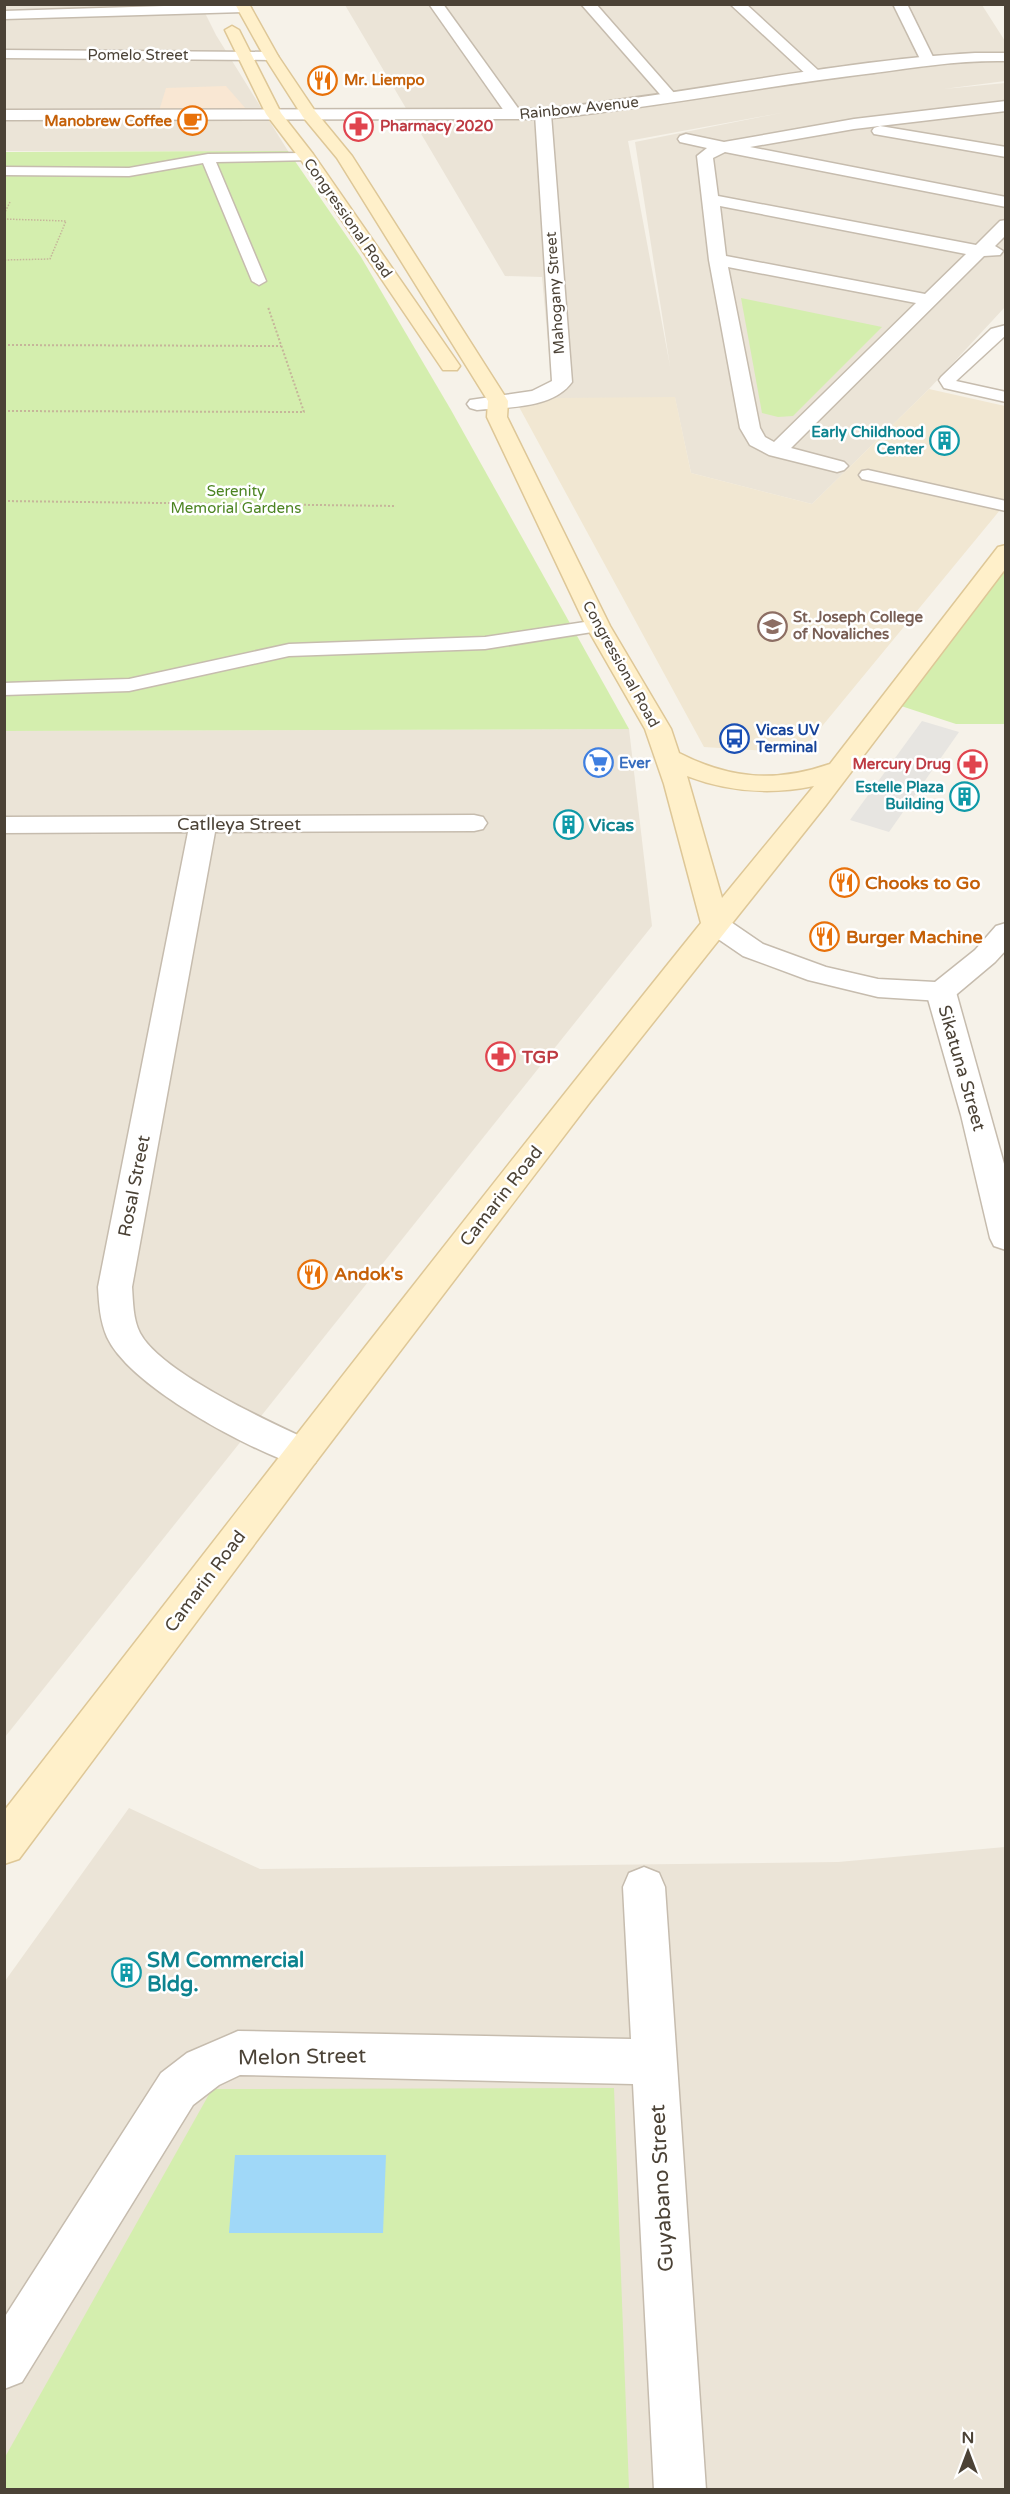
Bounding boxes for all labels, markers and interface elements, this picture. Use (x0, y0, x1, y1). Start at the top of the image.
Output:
street label: Pomelo Street (88, 46, 189, 64)
restaurant icon: Mr. Liempo (307, 64, 339, 96)
place label: Mr. Liempo (344, 71, 425, 90)
street label: Rainbow Avenue (518, 93, 640, 123)
cafe icon: Manobrew Coffee (177, 105, 209, 137)
pharmacy icon: Pharmacy 2020 (343, 110, 375, 142)
place label: Manobrew Coffee (44, 112, 173, 130)
place label: Pharmacy 2020 (380, 117, 494, 136)
street label: Congressional Road (300, 155, 396, 281)
street label: Mahogany Street (542, 231, 568, 355)
place label: Early Childhood Center (811, 423, 924, 458)
building icon: Early Childhood Center (929, 425, 961, 457)
park label: Serenity Memorial Gardens (171, 482, 301, 517)
street label: Congressional Road (579, 598, 663, 730)
place label: St. Joseph College of Novaliches (793, 608, 923, 643)
school or university icon: St. Joseph College of Novaliches (756, 610, 788, 642)
place label: Vicas UV Terminal (755, 721, 820, 756)
bus stop icon: Vicas UV Terminal (719, 723, 751, 755)
supermarket icon: Ever (582, 747, 614, 779)
pharmacy icon: Mercury Drug (956, 748, 988, 780)
place label: Ever (619, 754, 651, 772)
place label: Mercury Drug (852, 755, 951, 774)
place label: Estelle Plaza Building (855, 778, 944, 814)
building icon: Estelle Plaza Building (949, 780, 981, 812)
building icon: Vicas (552, 809, 584, 841)
street label: Catlleya Street (177, 813, 301, 835)
place label: Vicas (589, 814, 635, 836)
restaurant icon: Chooks to Go (828, 867, 860, 899)
place label: Chooks to Go (865, 872, 980, 894)
restaurant icon: Burger Machine (809, 921, 841, 953)
place label: Burger Machine (846, 926, 983, 948)
street label: Sikatuna Street (934, 1002, 991, 1134)
pharmacy icon: TGP (485, 1041, 517, 1073)
place label: TGP (521, 1046, 558, 1068)
street label: Rosal Street (113, 1133, 155, 1239)
street label: Camarin Road (455, 1141, 547, 1251)
restaurant icon: Andok's (297, 1258, 329, 1290)
place label: Andok's (334, 1263, 403, 1285)
street label: Camarin Road (160, 1526, 250, 1636)
place label: SM Commercial Bldg. (147, 1948, 304, 1997)
building icon: SM Commercial Bldg. (110, 1956, 142, 1988)
street label: Melon Street (238, 2043, 366, 2071)
street label: Guyabano Street (645, 2104, 679, 2272)
north arrow (938, 2422, 998, 2482)
text: N (962, 2428, 974, 2448)

